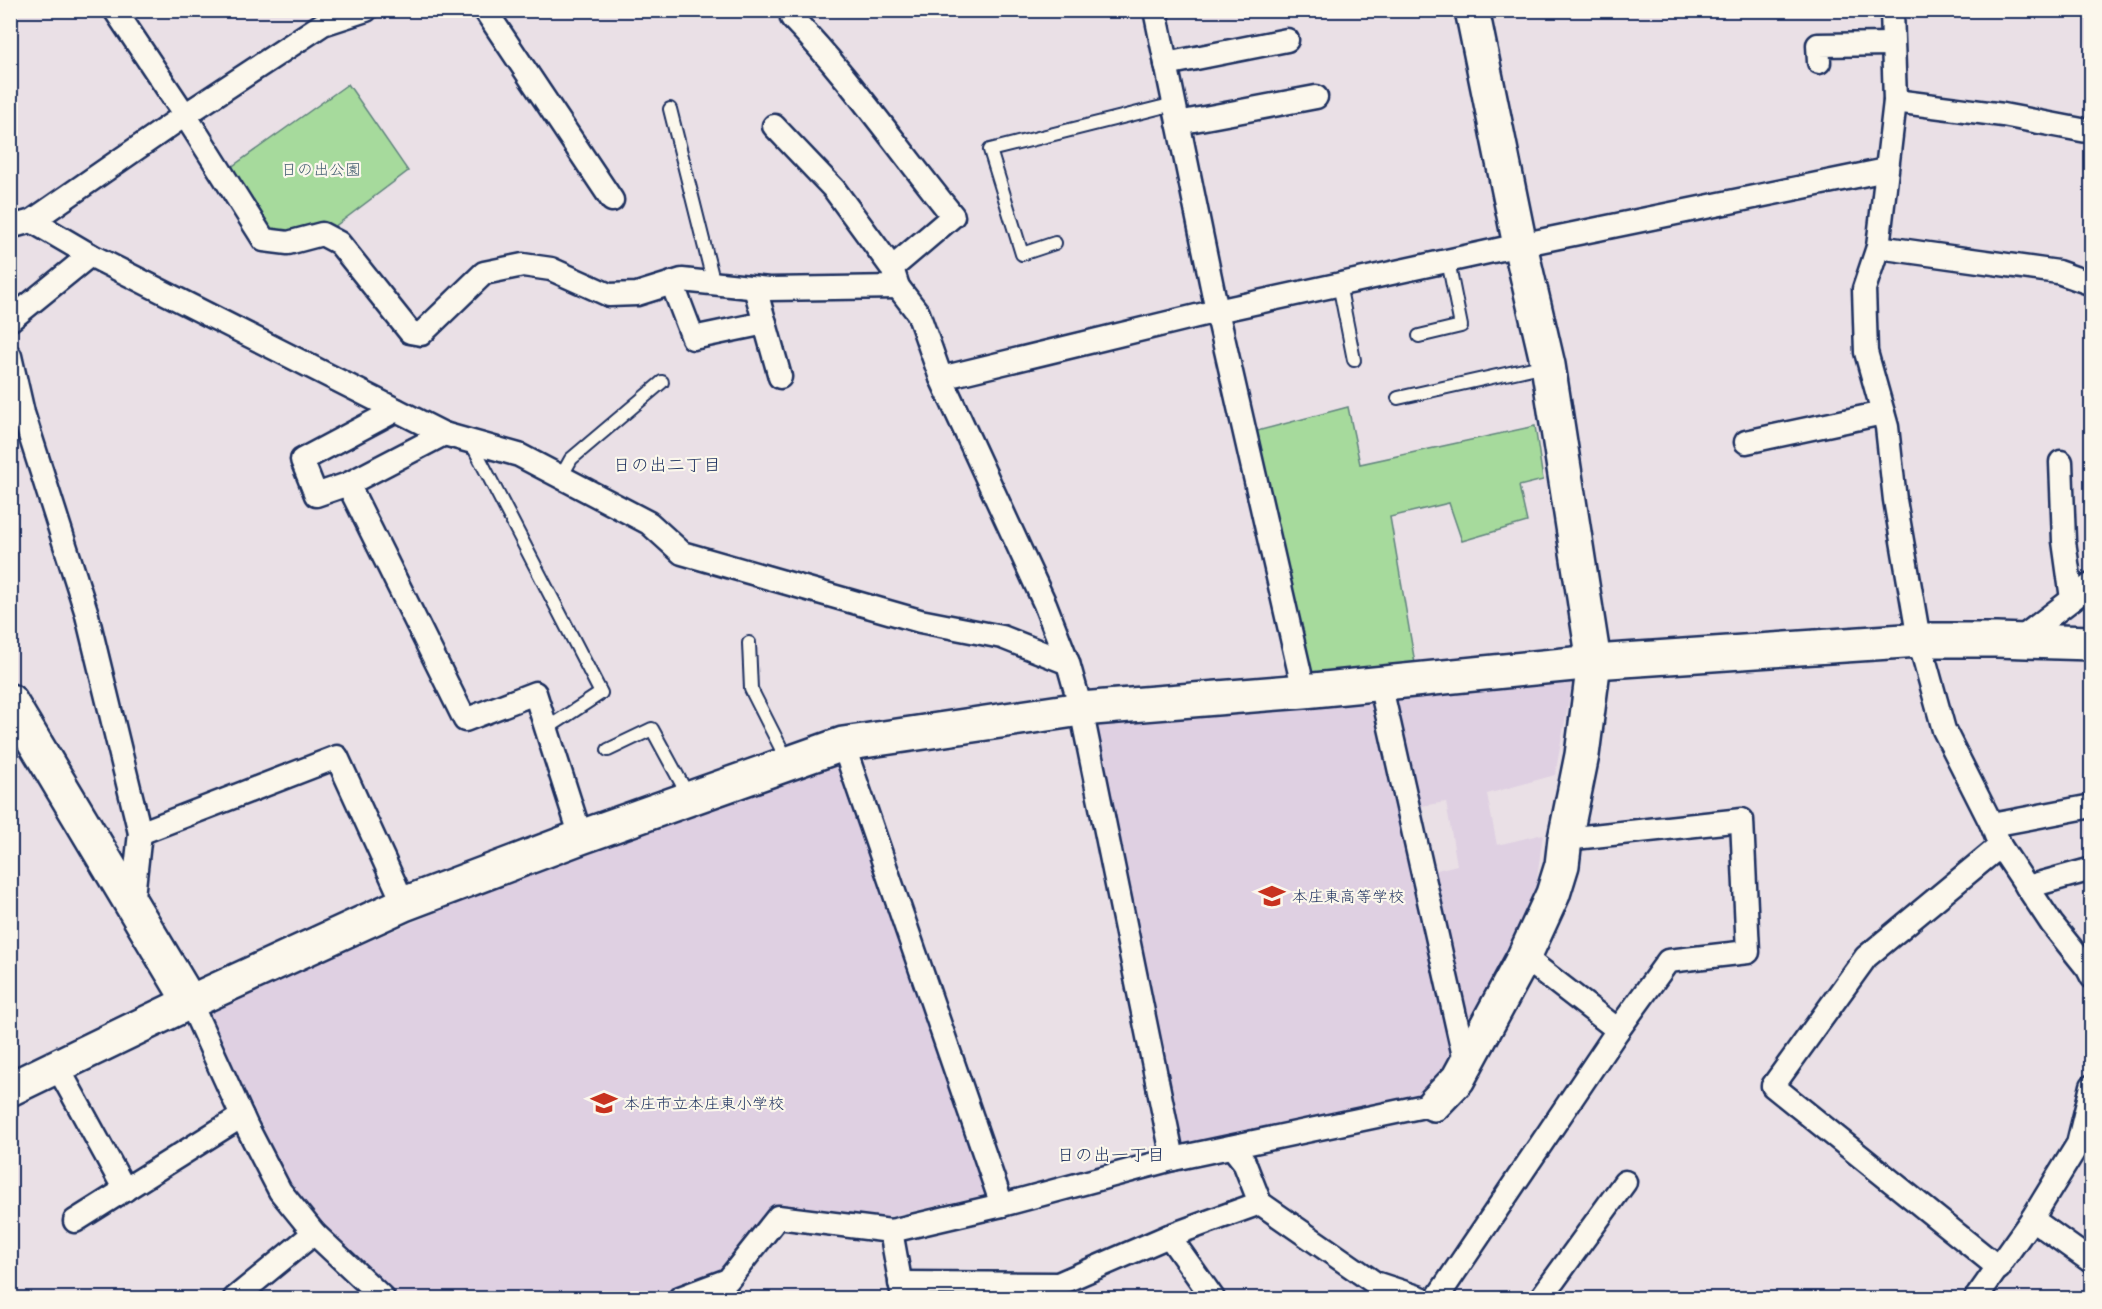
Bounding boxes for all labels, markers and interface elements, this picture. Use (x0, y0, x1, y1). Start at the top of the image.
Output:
park label: 日の出公園 (281, 156, 361, 180)
district label: 日の出二丁目 (613, 450, 721, 477)
school or university icon: 本庄東高等学校 (1257, 881, 1287, 911)
place label: 本庄東高等学校 (1292, 883, 1404, 907)
school or university icon: 本庄市立本庄東小学校 (589, 1088, 619, 1118)
place label: 本庄市立本庄東小学校 (624, 1090, 784, 1114)
district label: 日の出一丁目 (1057, 1140, 1165, 1167)

